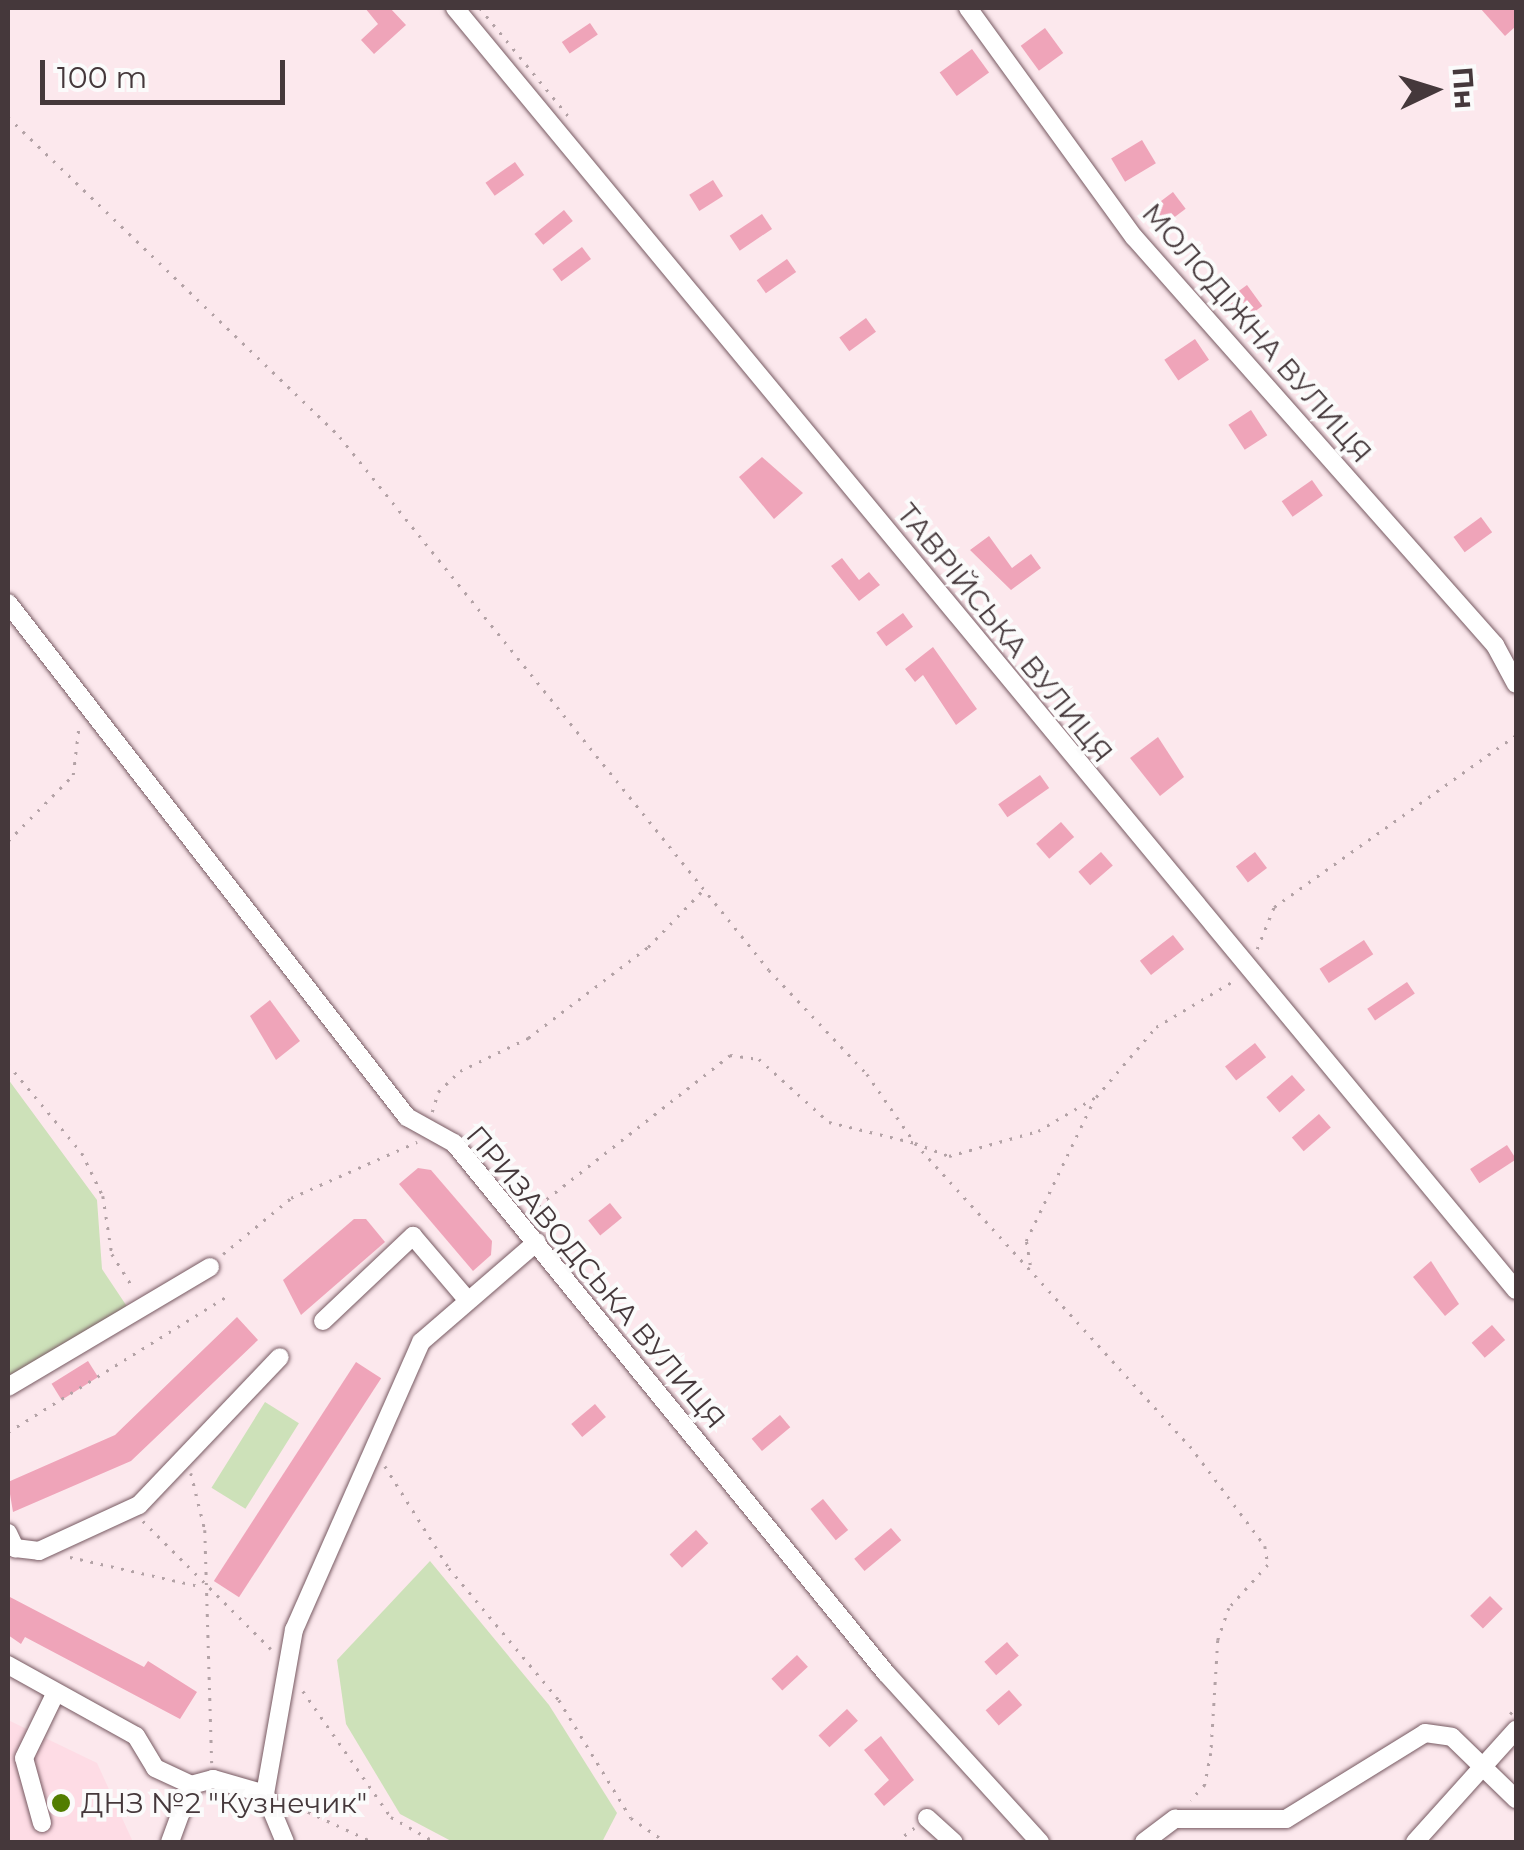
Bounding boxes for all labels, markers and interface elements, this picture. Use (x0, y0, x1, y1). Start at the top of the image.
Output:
scale bar (45, 40, 290, 102)
north arrow (1384, 40, 1484, 140)
text: 100 m (57, 59, 147, 96)
text: Пн (1445, 66, 1482, 110)
street label: МОЛОДІЖНА ВУЛИЦЯ (1135, 197, 1379, 469)
street label: ТАВРІЙСЬКА ВУЛИЦЯ (890, 497, 1120, 769)
street label: ПРИЗАВОДСЬКА ВУЛИЦЯ (459, 1119, 733, 1435)
place label: ДНЗ №2 "Кузнечик" (81, 1786, 367, 1820)
marker: ДНЗ №2 "Кузнечик" (50, 1792, 72, 1814)

